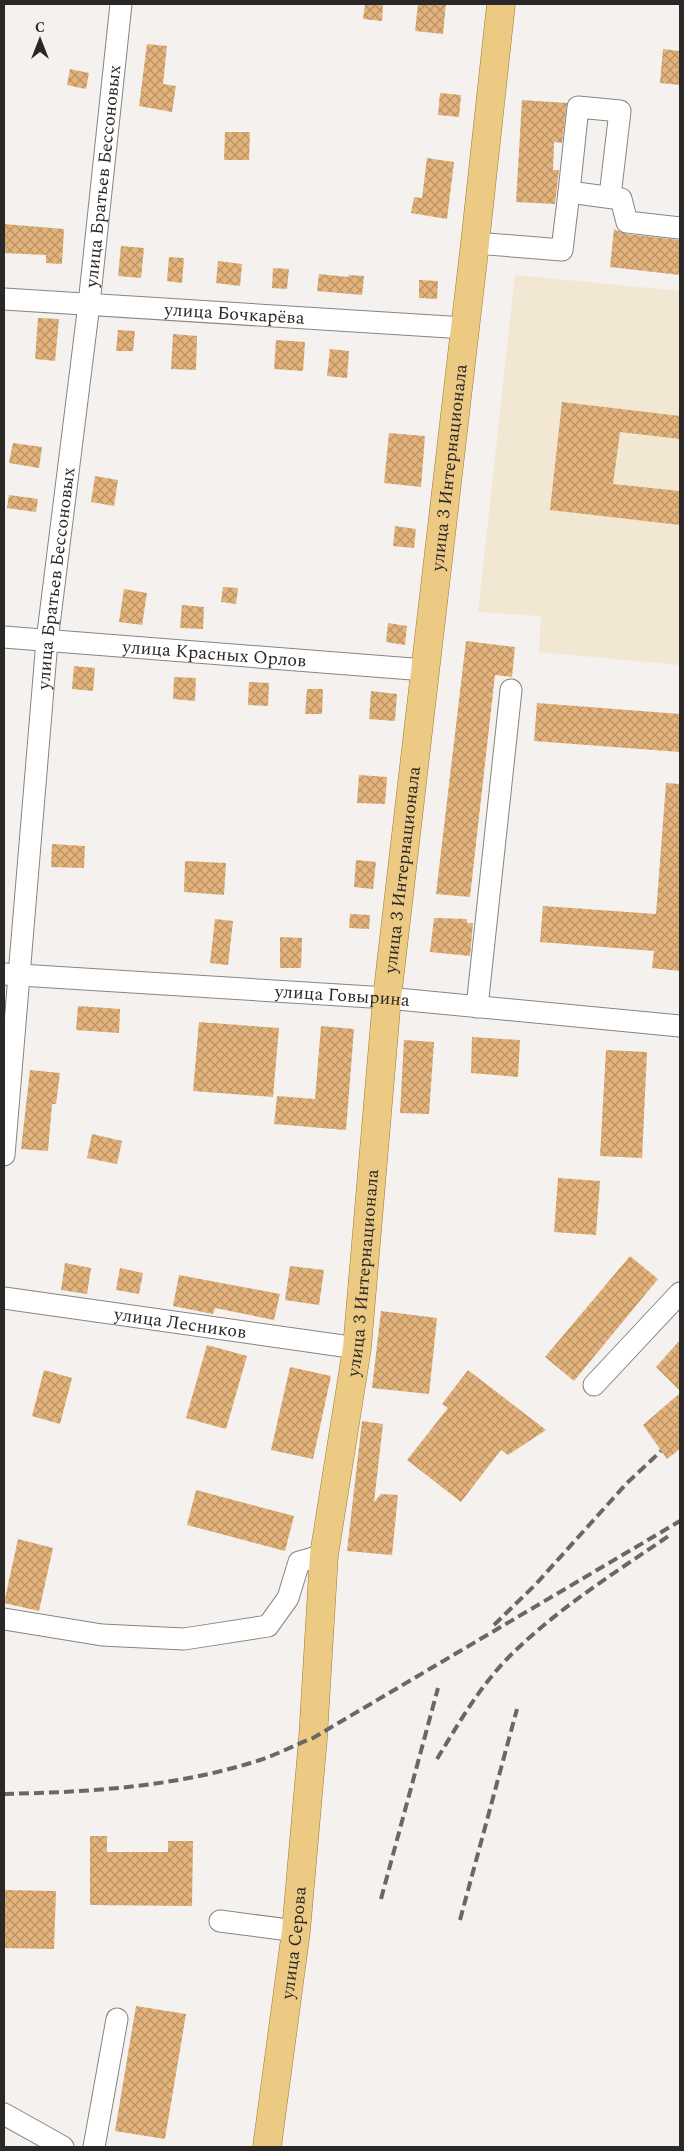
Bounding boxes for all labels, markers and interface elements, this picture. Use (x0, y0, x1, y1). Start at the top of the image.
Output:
north arrow (15, 15, 65, 65)
text: С (35, 17, 45, 38)
street label: улица Братьев Бессоновых (77, 63, 128, 290)
street label: улица Бочкарёва (163, 296, 306, 331)
street label: улица 3 Интернационала (423, 362, 474, 574)
street label: улица Братьев Бессоновых (29, 466, 82, 692)
street label: улица Красных Орлов (120, 633, 307, 674)
street label: улица 3 Интернационала (376, 765, 427, 976)
street label: улица Говырина (273, 977, 411, 1014)
street label: улица 3 Интернационала (339, 1168, 386, 1380)
street label: улица Лесников (111, 1300, 248, 1346)
street label: улица Серова (273, 1885, 313, 2002)

